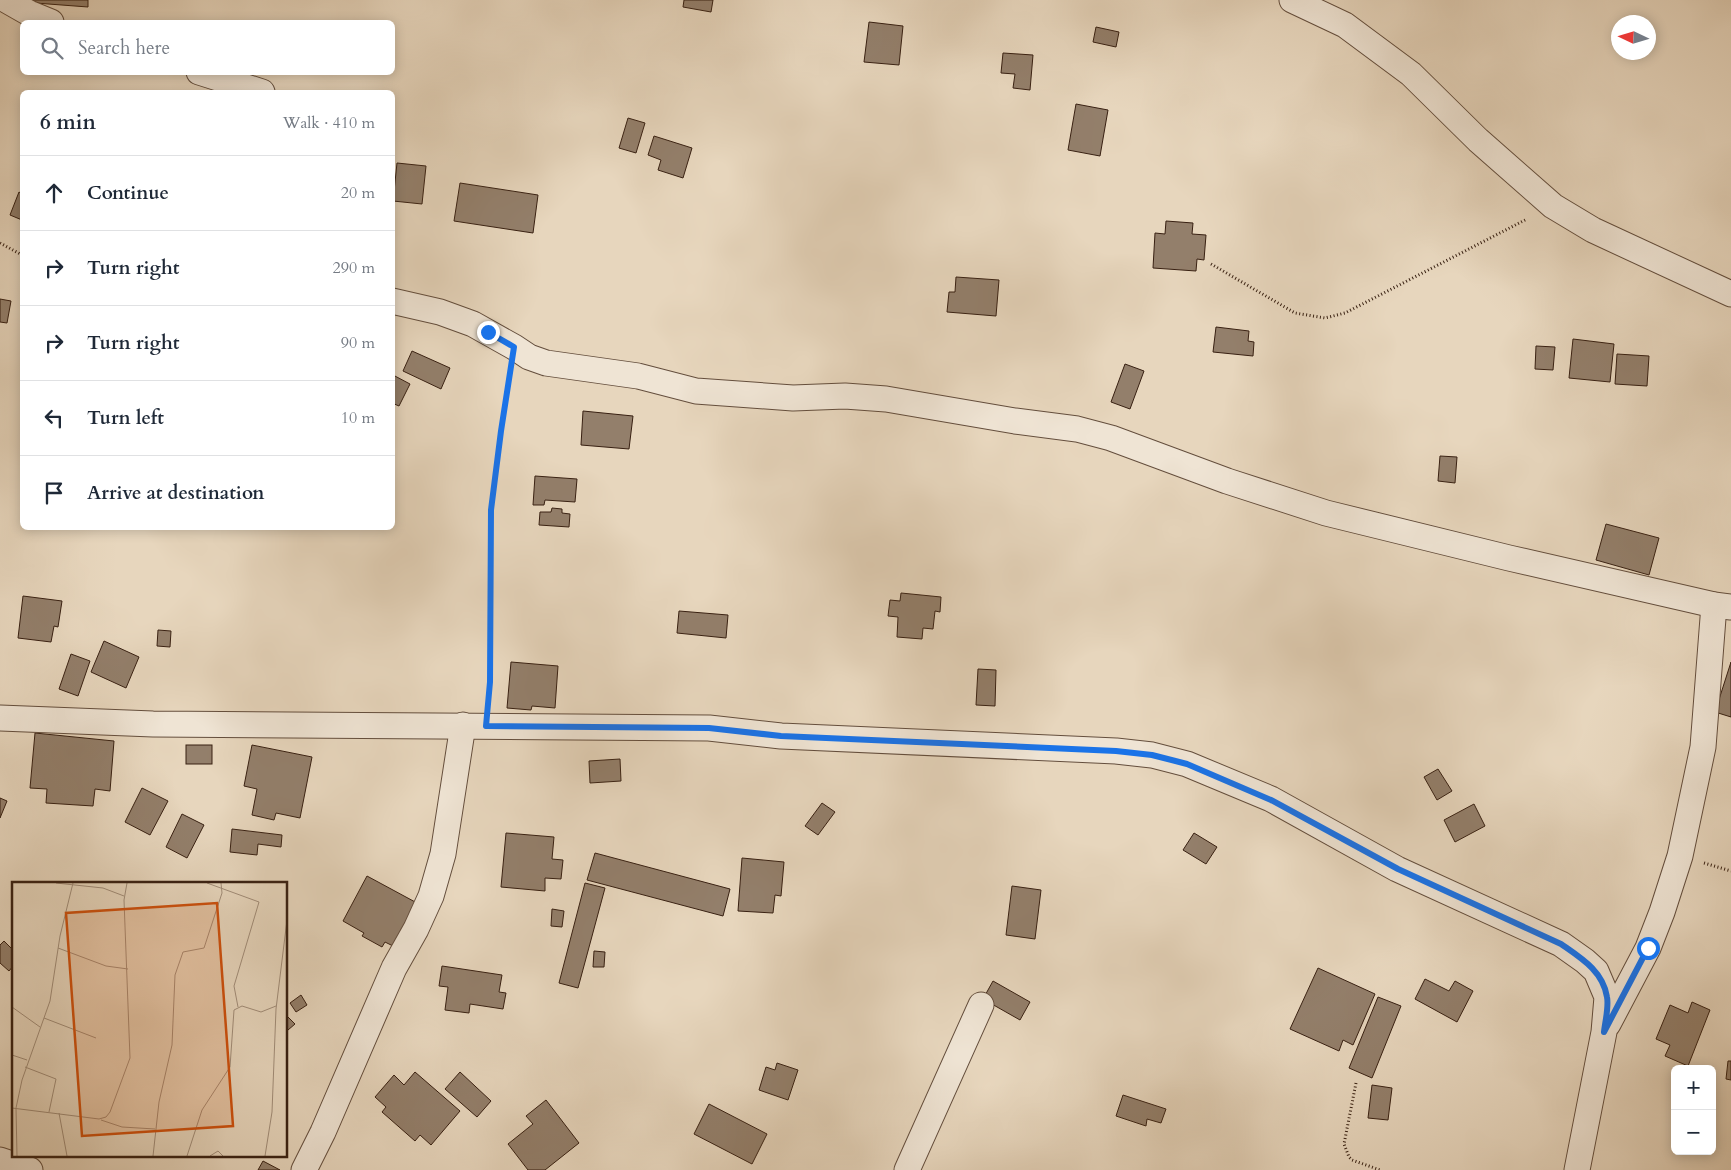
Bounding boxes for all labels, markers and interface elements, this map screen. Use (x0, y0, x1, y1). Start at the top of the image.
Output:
north arrow (1611, 15, 1656, 60)
search box (20, 20, 395, 75)
icon: search (38, 34, 66, 62)
text: Search here (78, 35, 170, 61)
text: 6 min (40, 108, 96, 137)
text: Walk · 410 m (283, 112, 375, 134)
icon: ahead (40, 179, 68, 207)
text: Continue (87, 180, 169, 206)
text: 20 m (341, 182, 375, 204)
icon: right (40, 254, 68, 282)
text: Turn right (87, 255, 179, 281)
text: 290 m (333, 257, 375, 279)
route end (477, 321, 500, 344)
icon: right (40, 329, 68, 357)
text: Turn right (87, 330, 179, 356)
text: 90 m (341, 332, 375, 354)
icon: left (40, 404, 68, 432)
text: Turn left (87, 405, 164, 431)
text: 10 m (341, 407, 375, 429)
icon: arrive (40, 479, 68, 507)
text: Arrive at destination (87, 480, 264, 506)
inset map (12, 882, 288, 1158)
route start (1637, 937, 1660, 960)
map controls (1671, 1065, 1716, 1155)
button: + (1671, 1065, 1716, 1110)
button: − (1671, 1110, 1716, 1155)

